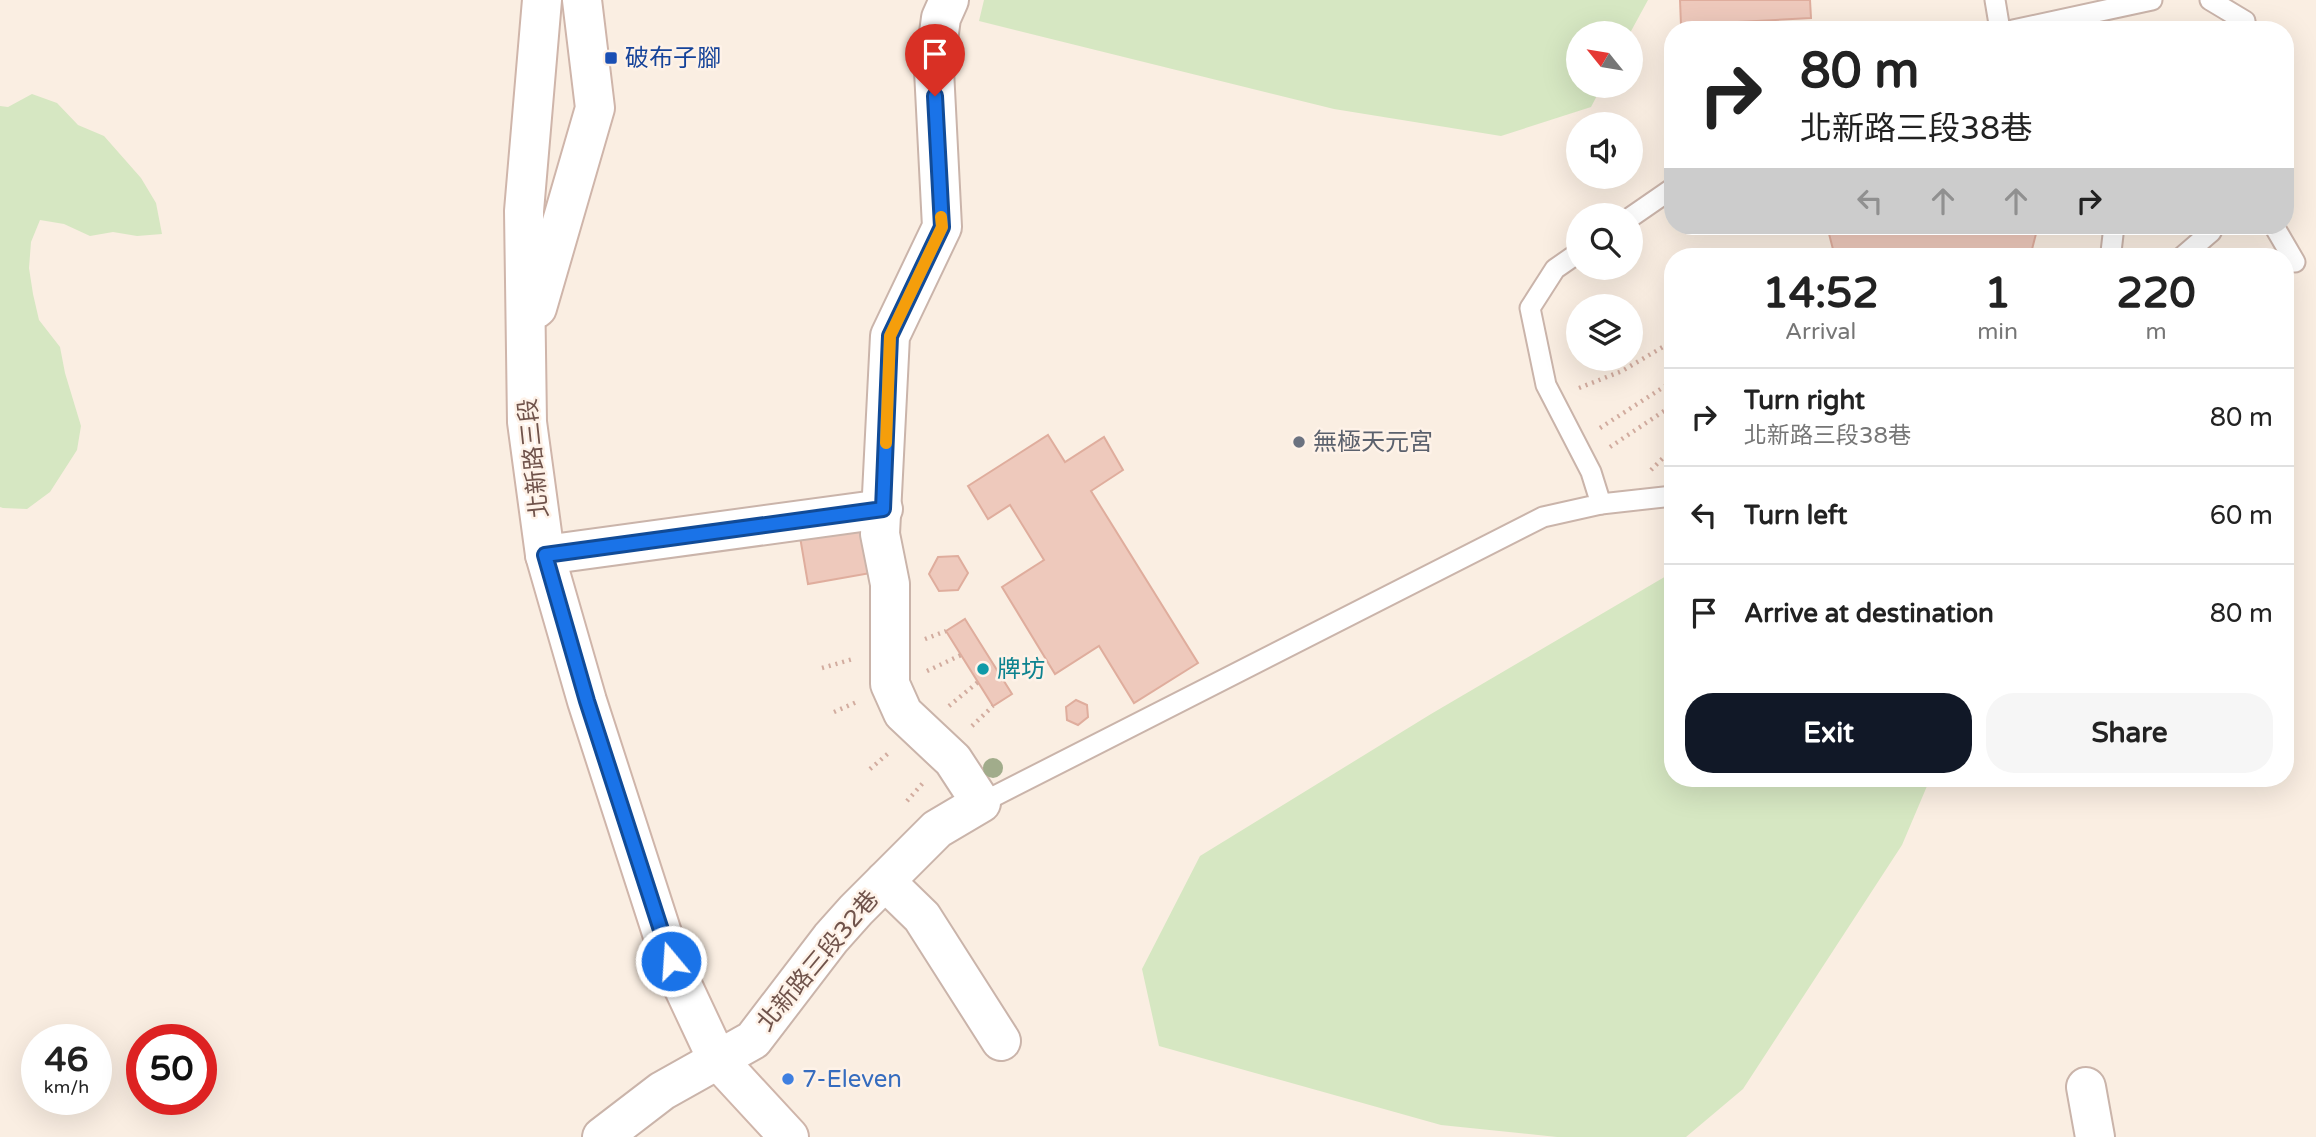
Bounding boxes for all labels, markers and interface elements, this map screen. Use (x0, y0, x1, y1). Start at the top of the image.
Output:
north arrow (1566, 21, 1643, 98)
map controls (1566, 21, 1643, 371)
pin (905, 24, 965, 96)
icon: arrive (916, 35, 954, 73)
text: 80 m (1800, 42, 1919, 101)
place label: 破布子腳 (625, 44, 721, 73)
icon: right (1685, 49, 1776, 140)
marker: 破布子腳 (603, 50, 619, 66)
text: 北新路三段38巷 (1800, 110, 2032, 148)
button: sound (1566, 112, 1643, 189)
icon: left (1851, 182, 1889, 220)
icon: ahead (1924, 182, 1962, 220)
icon: ahead (1997, 182, 2035, 220)
icon: right (2070, 182, 2108, 220)
button: search (1566, 203, 1643, 280)
text: 14:52 (1762, 268, 1879, 319)
text: 1 (1984, 268, 2011, 319)
text: 220 (2116, 268, 2196, 319)
button: layers (1566, 294, 1643, 371)
text: Arrival (1785, 318, 1856, 346)
text: min (1977, 318, 2018, 346)
text: m (2145, 318, 2167, 346)
text: Turn right (1744, 385, 1865, 416)
street label: 北新路三段 (513, 397, 555, 519)
icon: right (1685, 398, 1723, 436)
text: 80 m (2210, 402, 2273, 433)
text: 北新路三段38巷 (1744, 422, 1911, 450)
place label: 無極天元宮 (1313, 428, 1433, 457)
marker: 無極天元宮 (1291, 434, 1307, 450)
icon: left (1685, 496, 1723, 534)
text: Turn left (1744, 500, 1847, 531)
text: 60 m (2210, 500, 2273, 531)
icon: arrive (1685, 594, 1723, 632)
text: Arrive at destination (1744, 598, 1994, 629)
text: 80 m (2210, 598, 2273, 629)
place label: 牌坊 (997, 655, 1045, 684)
marker: 牌坊 (975, 661, 991, 677)
button: Exit (1685, 693, 1972, 773)
button: Share (1986, 693, 2273, 773)
street label: 北新路三段32巷 (751, 885, 885, 1037)
position arrow (634, 924, 708, 998)
speed limit sign: 50 (126, 1024, 217, 1115)
text: 46 (45, 1039, 88, 1081)
place label: 7-Eleven (802, 1065, 902, 1094)
marker: 7-Eleven (780, 1071, 796, 1087)
text: km/h (44, 1076, 89, 1098)

